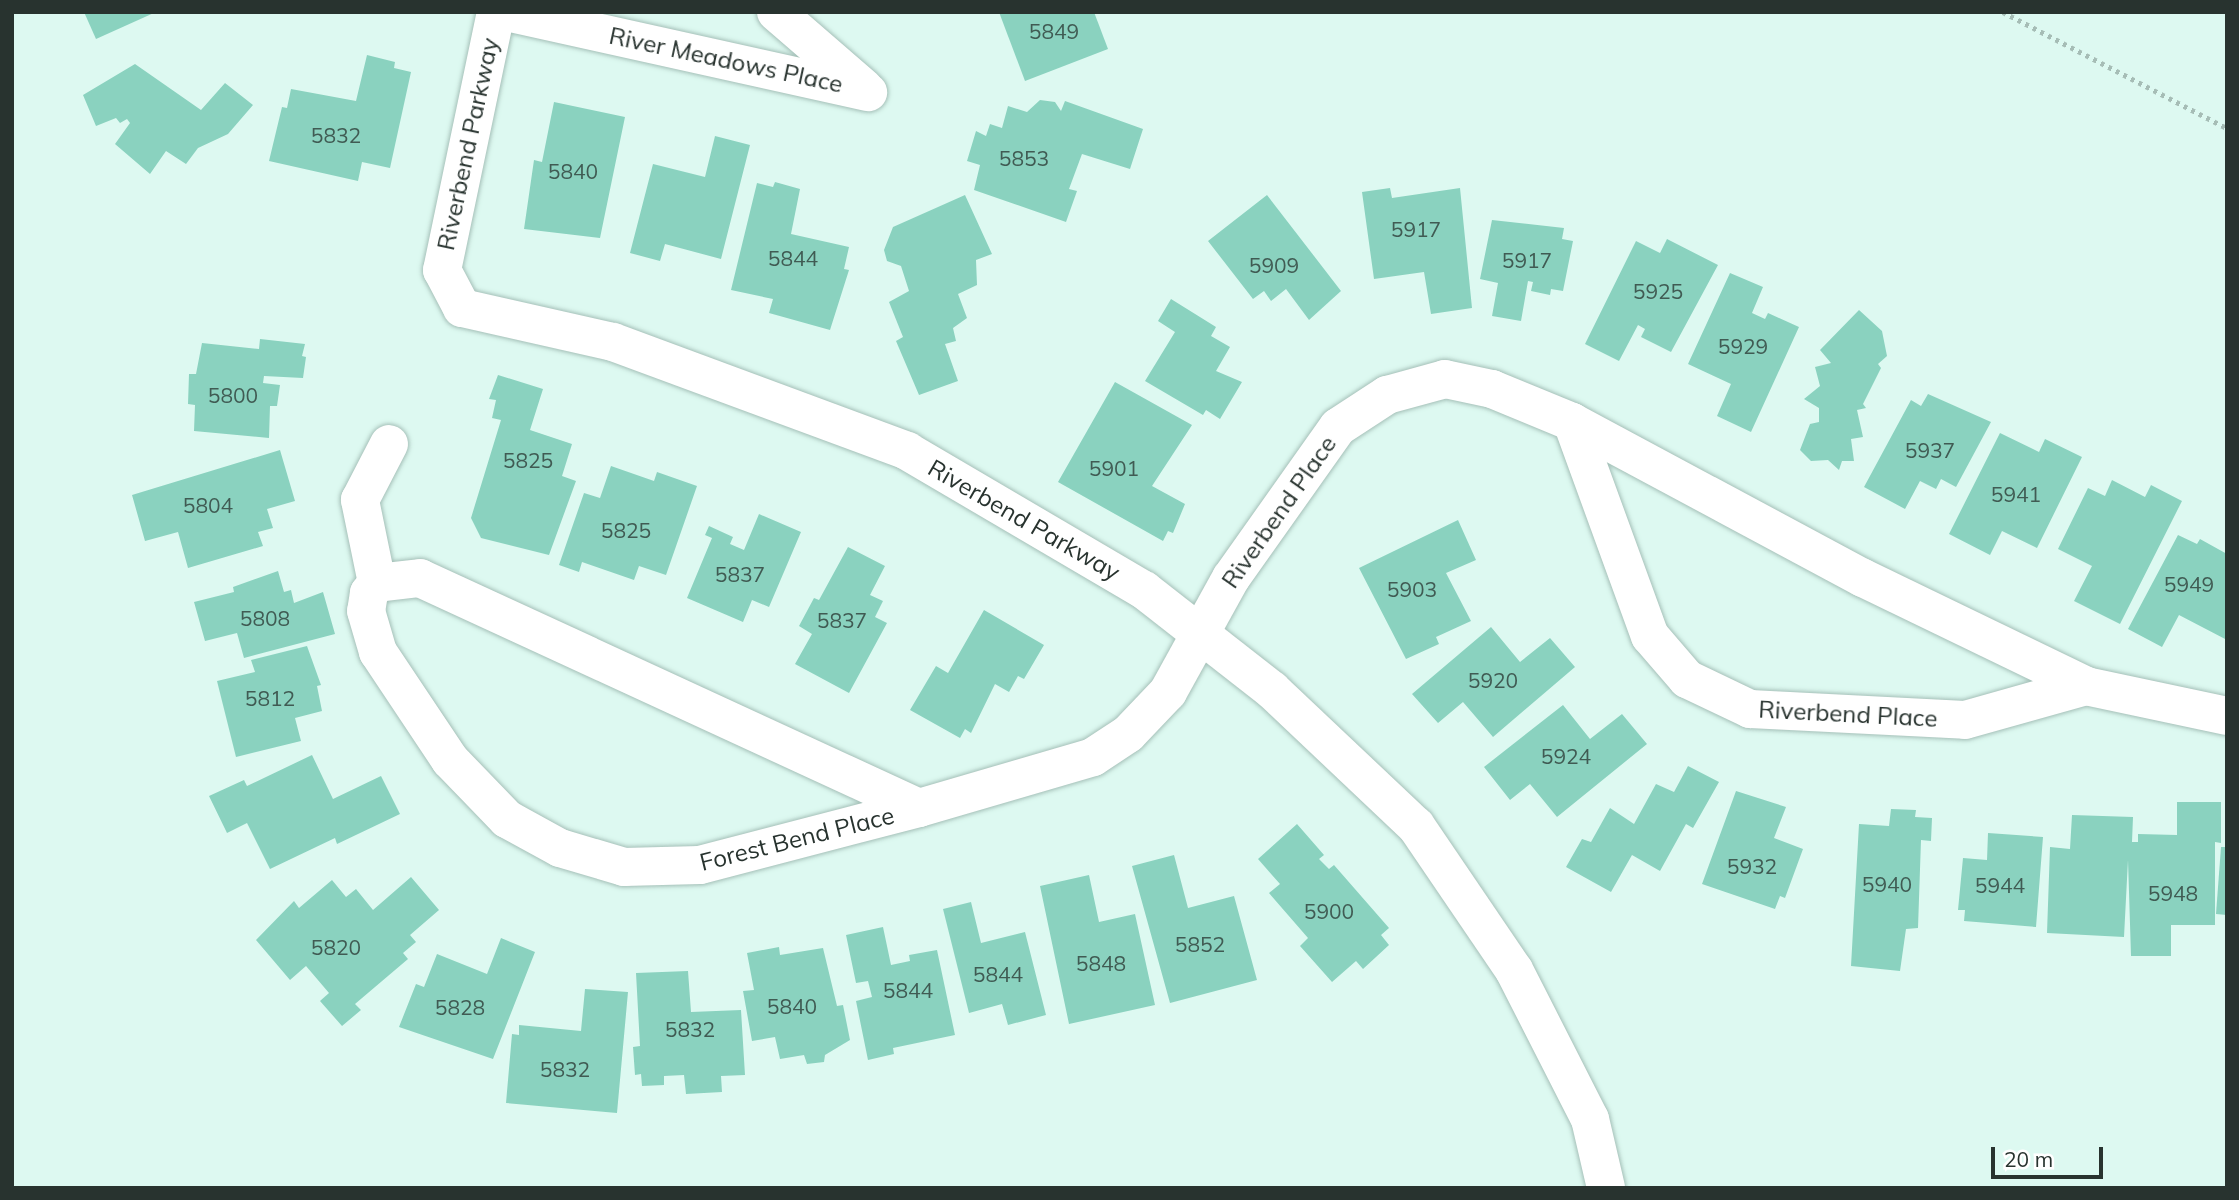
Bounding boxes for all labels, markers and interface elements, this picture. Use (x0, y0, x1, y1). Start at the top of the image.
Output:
house number: 5849 (1029, 18, 1079, 44)
street label: River Meadows Place (607, 21, 845, 99)
street label: Riverbend Parkway (431, 35, 505, 253)
house number: 5832 (311, 122, 361, 148)
house number: 5853 (999, 145, 1049, 171)
house number: 5840 (548, 158, 598, 184)
house number: 5917 (1391, 216, 1441, 242)
house number: 5844 (768, 245, 818, 271)
house number: 5917 (1502, 247, 1552, 273)
house number: 5909 (1249, 252, 1299, 278)
house number: 5925 (1633, 278, 1683, 304)
house number: 5929 (1718, 333, 1768, 359)
house number: 5800 (208, 382, 258, 408)
street label: Riverbend Place (1216, 430, 1342, 594)
house number: 5937 (1905, 437, 1955, 463)
house number: 5825 (503, 447, 553, 473)
street label: Riverbend Parkway (923, 453, 1125, 587)
house number: 5901 (1089, 455, 1139, 481)
house number: 5941 (1991, 481, 2041, 507)
house number: 5804 (183, 492, 233, 518)
house number: 5825 (601, 517, 651, 543)
house number: 5837 (715, 561, 765, 587)
house number: 5949 (2164, 571, 2214, 597)
house number: 5903 (1387, 576, 1437, 602)
house number: 5808 (240, 605, 290, 631)
house number: 5837 (817, 607, 867, 633)
house number: 5920 (1468, 667, 1518, 693)
house number: 5812 (245, 685, 295, 711)
street label: Riverbend Place (1758, 695, 1938, 733)
house number: 5924 (1541, 743, 1591, 769)
street label: Forest Bend Place (697, 801, 897, 877)
house number: 5932 (1727, 853, 1777, 879)
house number: 5940 (1862, 871, 1912, 897)
house number: 5944 (1975, 872, 2025, 898)
house number: 5948 (2148, 880, 2198, 906)
house number: 5900 (1304, 898, 1354, 924)
house number: 5852 (1175, 931, 1225, 957)
house number: 5820 (311, 934, 361, 960)
house number: 5848 (1076, 950, 1126, 976)
house number: 5844 (973, 961, 1023, 987)
house number: 5844 (883, 977, 933, 1003)
house number: 5840 (767, 993, 817, 1019)
house number: 5828 (435, 994, 485, 1020)
house number: 5832 (665, 1016, 715, 1042)
house number: 5832 (540, 1056, 590, 1082)
scale bar (1994, 1134, 2106, 1178)
text: 20 m (2004, 1146, 2053, 1172)

